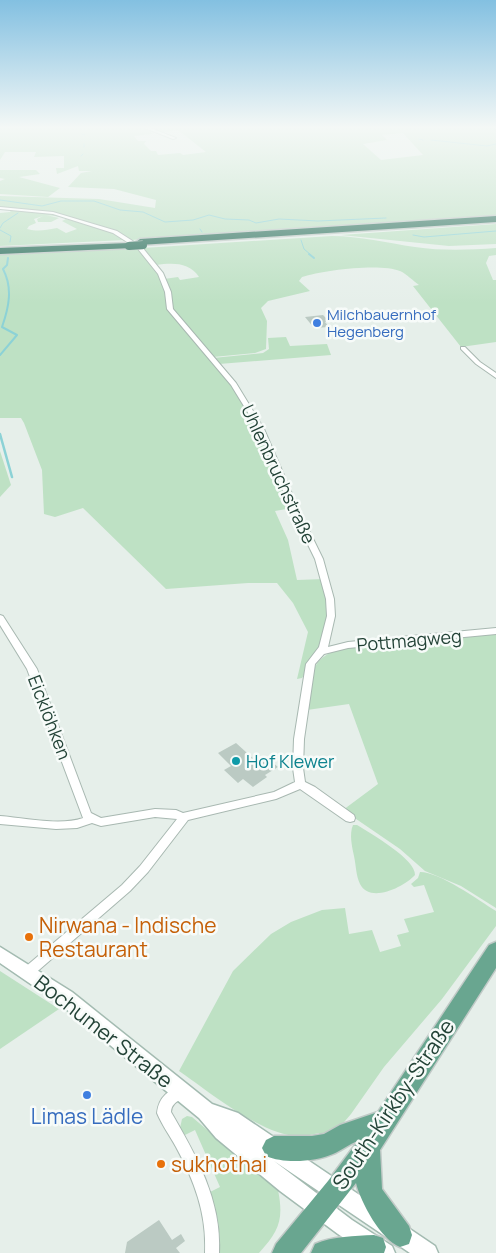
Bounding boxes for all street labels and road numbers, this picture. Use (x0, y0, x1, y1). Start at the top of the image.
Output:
street label: Uhlenbruchstraße (236, 400, 322, 548)
street label: Pottmagweg (355, 623, 463, 657)
street label: Eicklöhken (23, 671, 77, 763)
street label: Bochumer Straße (29, 968, 179, 1094)
street label: South-Kirkby-Straße (326, 1013, 460, 1195)

